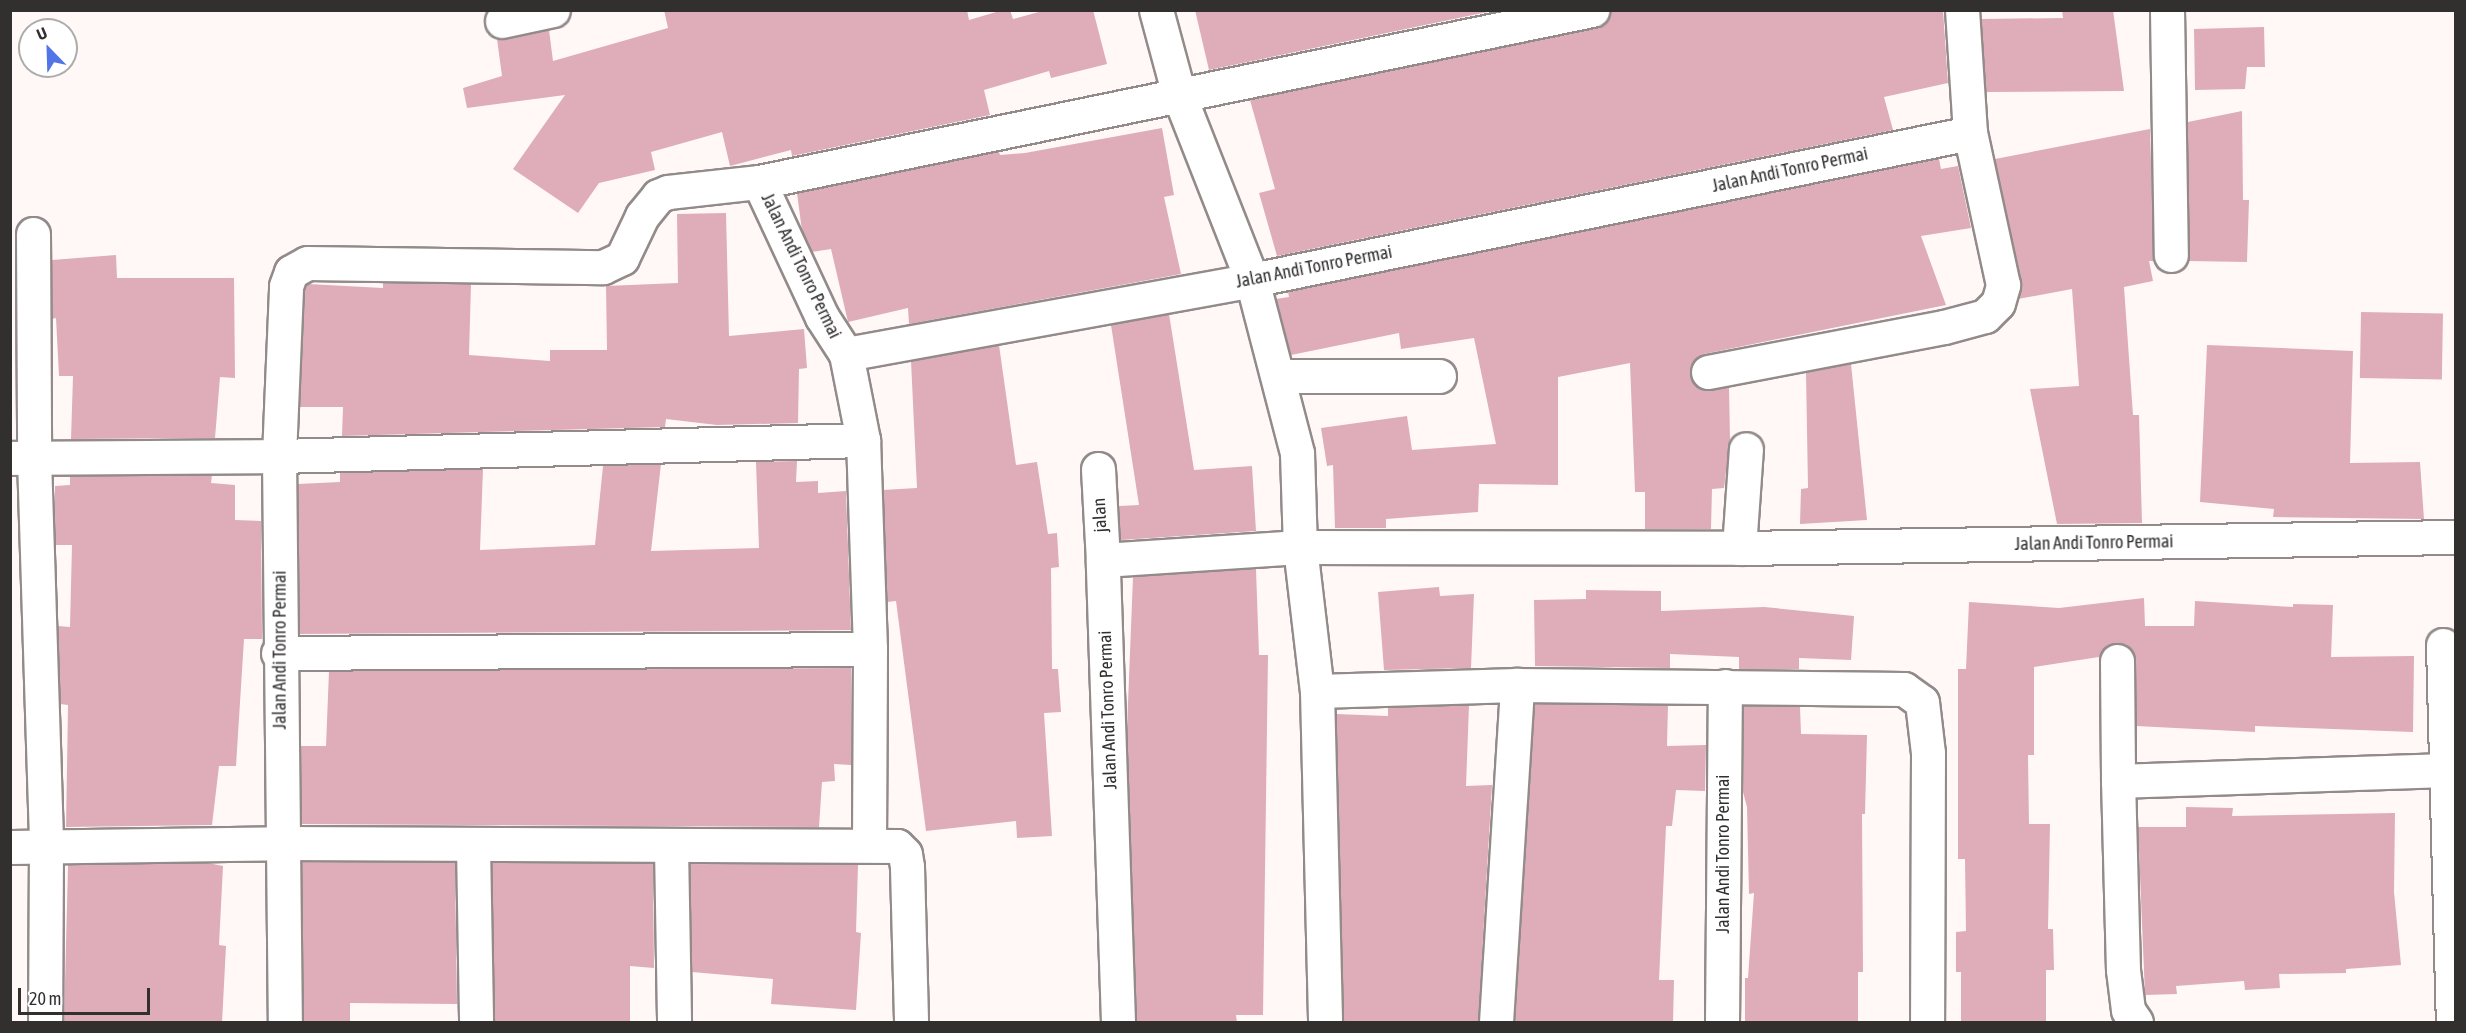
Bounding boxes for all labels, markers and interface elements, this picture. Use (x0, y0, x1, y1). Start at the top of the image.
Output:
north arrow (18, 18, 78, 78)
text: U (34, 23, 50, 43)
street label: Jalan Andi Tonro Permai (1710, 143, 1870, 197)
street label: Jalan Andi Tonro Permai (756, 190, 846, 342)
street label: Jalan Andi Tonro Permai (1234, 241, 1394, 293)
street label: jalan (1088, 497, 1112, 533)
street label: Jalan Andi Tonro Permai (2014, 531, 2174, 555)
street label: Jalan Andi Tonro Permai (269, 571, 291, 729)
street label: Jalan Andi Tonro Permai (1094, 630, 1122, 790)
street label: Jalan Andi Tonro Permai (1712, 775, 1734, 933)
scale bar (21, 976, 153, 1014)
text: 20 m (29, 988, 61, 1009)

